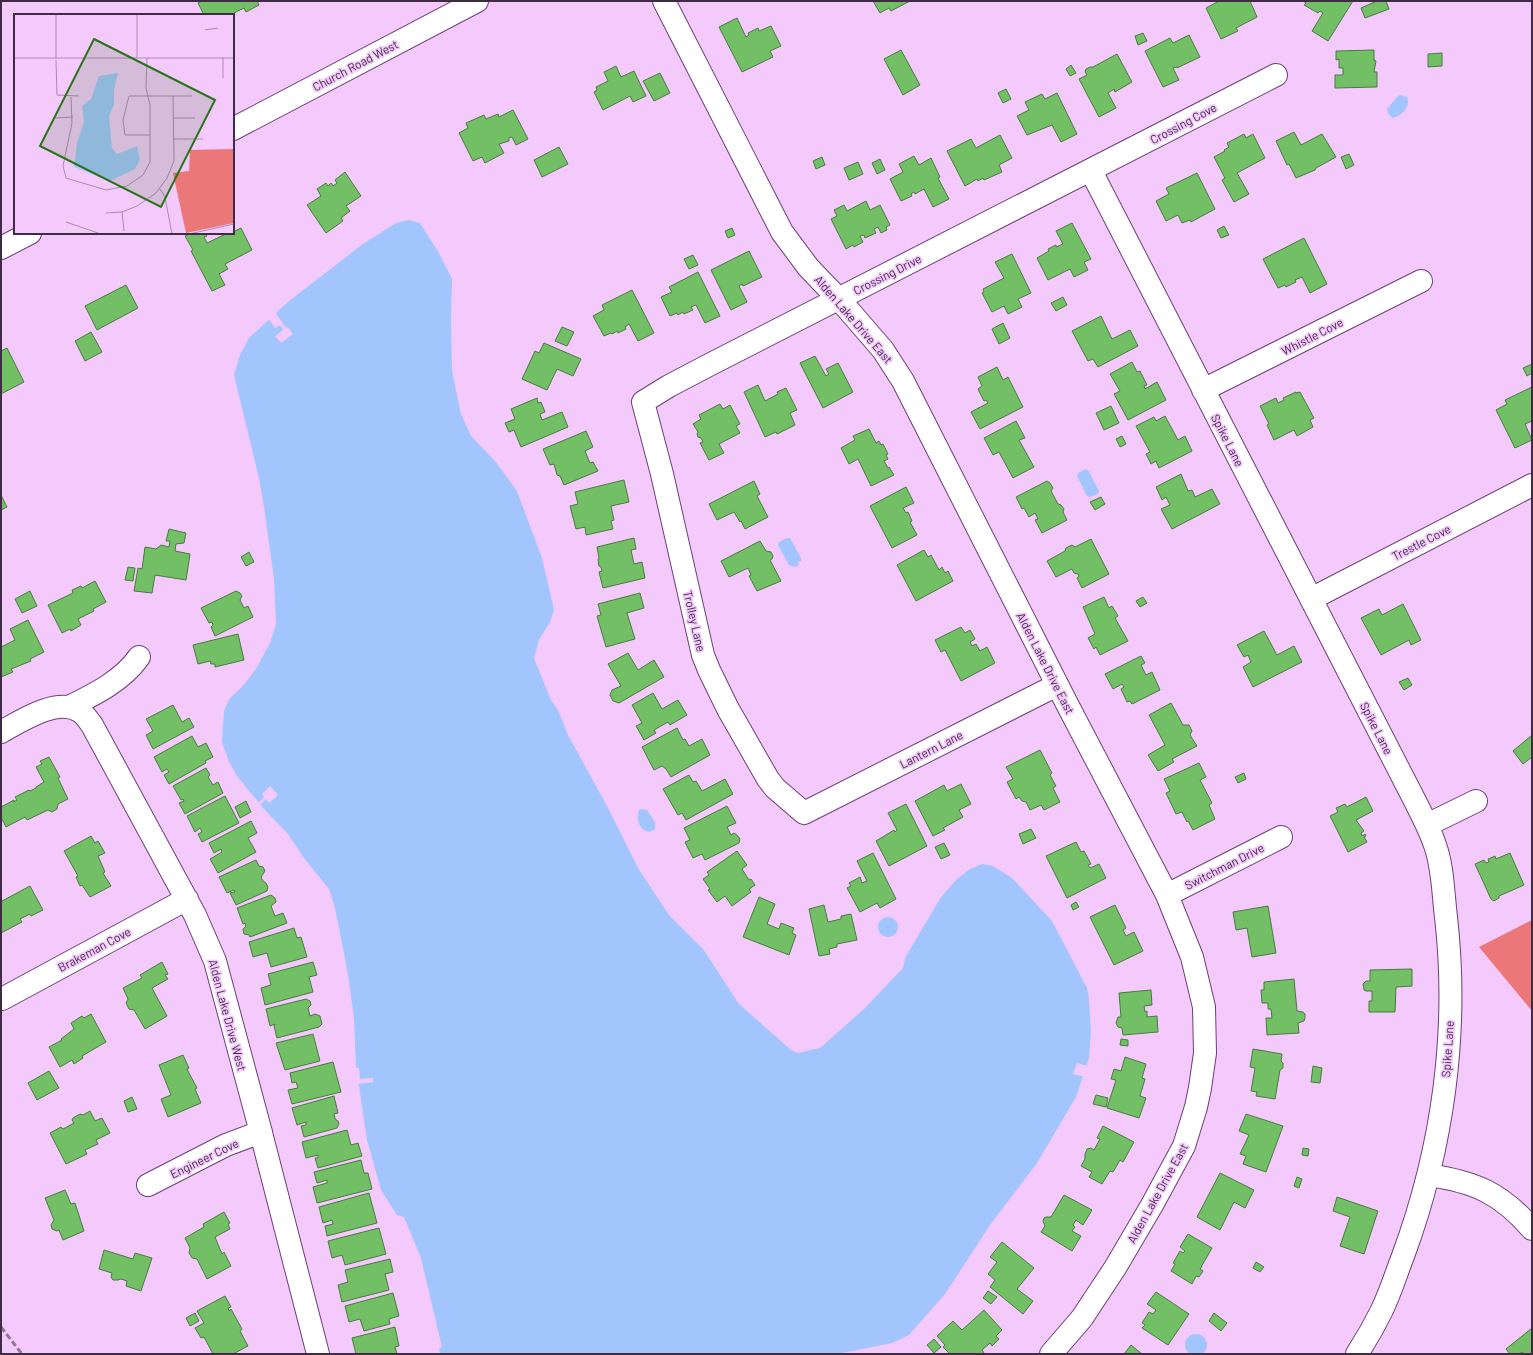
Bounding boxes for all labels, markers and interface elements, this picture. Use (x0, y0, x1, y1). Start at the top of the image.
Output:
inset map (14, 14, 234, 234)
street label: Church Road West (310, 37, 400, 93)
street label: Crossing Cove (1147, 100, 1219, 146)
street label: Crossing Drive (851, 251, 923, 297)
street label: Alden Lake Drive East (812, 272, 896, 366)
street label: Whistle Cove (1279, 315, 1345, 357)
street label: Spike Lane (1209, 411, 1247, 469)
street label: Trestle Cove (1389, 521, 1453, 563)
street label: Trolley Lane (681, 589, 709, 653)
street label: Alden Lake Drive East (1014, 610, 1078, 716)
street label: Spike Lane (1358, 699, 1396, 757)
street label: Lantern Lane (897, 727, 965, 771)
street label: Switchman Drive (1182, 840, 1266, 892)
street label: Brakeman Cove (55, 924, 133, 974)
street label: Alden Lake Drive West (206, 958, 250, 1072)
street label: Spike Lane (1438, 1020, 1456, 1078)
street label: Engineer Cove (167, 1135, 241, 1181)
street label: Alden Lake Drive East (1124, 1141, 1190, 1245)

